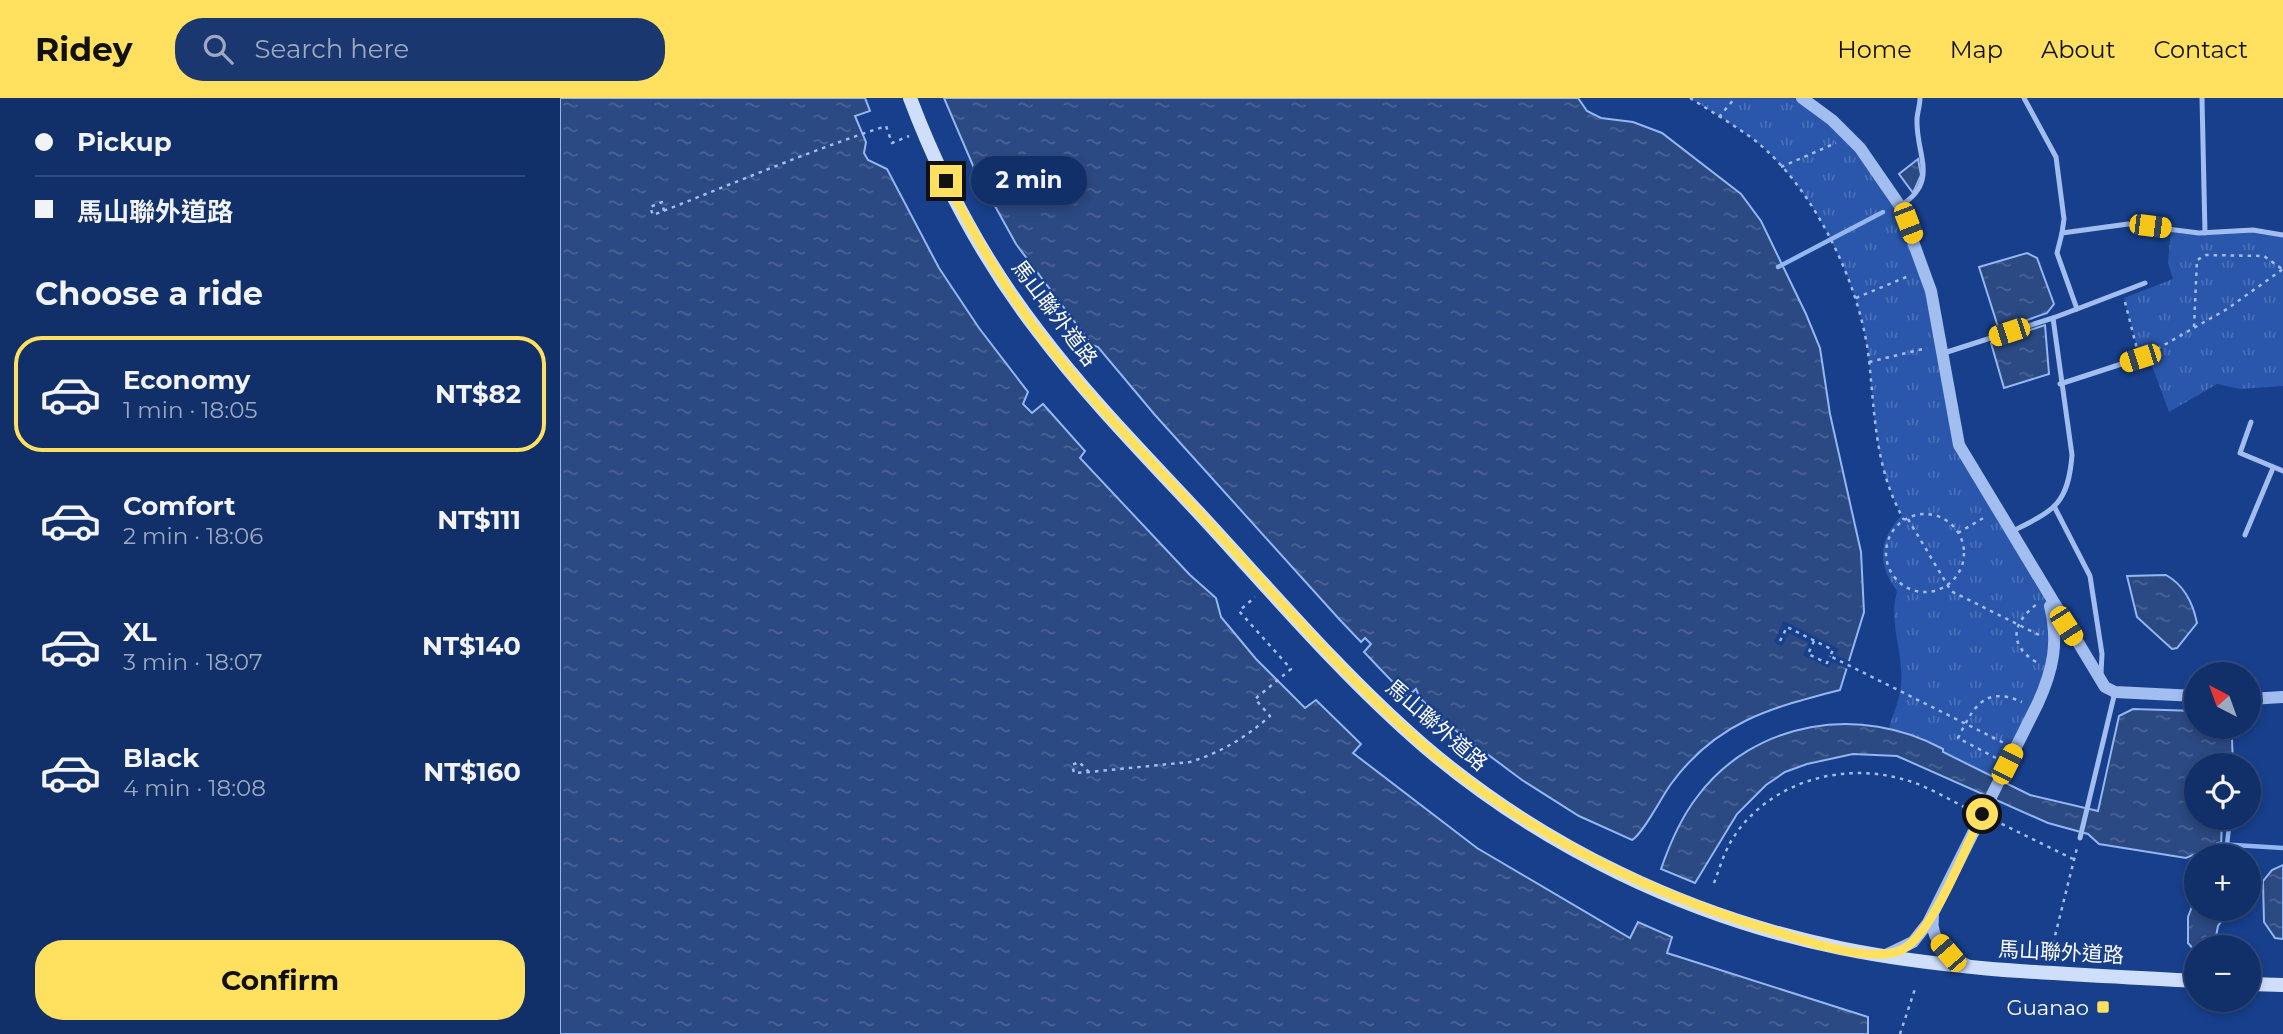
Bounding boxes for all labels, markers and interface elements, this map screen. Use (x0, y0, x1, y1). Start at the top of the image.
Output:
search box (175, 18, 665, 81)
text: Ridey (35, 29, 133, 69)
icon: search (199, 30, 237, 68)
text: Search here (255, 33, 409, 65)
text: Home (1837, 35, 1912, 64)
text: Map (1950, 35, 2003, 64)
text: About (2041, 35, 2115, 64)
text: Contact (2153, 35, 2248, 64)
text: Pickup (77, 126, 172, 158)
callout: 2 min (970, 156, 1086, 206)
route end (930, 165, 962, 197)
text: 2 min (995, 166, 1063, 194)
text: 馬山聯外道路 (77, 196, 233, 228)
car (1891, 200, 1926, 246)
car (2128, 213, 2173, 239)
street label: 馬山聯外道路 (1007, 255, 1103, 371)
text: Choose a ride (35, 274, 263, 313)
car (1986, 316, 2033, 348)
car (2117, 342, 2164, 374)
icon: car (39, 363, 102, 426)
text: Economy (123, 364, 250, 396)
text: NT$82 (435, 378, 521, 410)
text: 1 min · 18:05 (123, 396, 257, 424)
icon: car (39, 489, 102, 552)
text: Comfort (123, 490, 235, 522)
text: NT$111 (437, 504, 521, 536)
text: 2 min · 18:06 (123, 522, 263, 550)
car (2046, 603, 2087, 649)
icon: car (39, 615, 102, 678)
text: XL (123, 616, 157, 648)
text: NT$140 (422, 630, 521, 662)
text: 3 min · 18:07 (123, 648, 262, 676)
north arrow (2184, 662, 2261, 738)
map controls (2184, 662, 2261, 1012)
street label: 馬山聯外道路 (1381, 674, 1493, 776)
icon: car (39, 741, 102, 804)
car (1989, 741, 2026, 787)
text: Black (123, 742, 199, 774)
button: locate (2184, 753, 2261, 830)
text: NT$160 (423, 756, 521, 788)
text: 4 min · 18:08 (123, 774, 266, 802)
route start (1966, 798, 1998, 830)
button: + (2184, 844, 2261, 921)
car (1927, 930, 1970, 976)
button: − (2184, 935, 2261, 1012)
street label: 馬山聯外道路 (1997, 936, 2125, 968)
button: Confirm (35, 940, 525, 1020)
place label: Guanao (2007, 995, 2089, 1020)
marker: Guanao (2095, 999, 2111, 1015)

